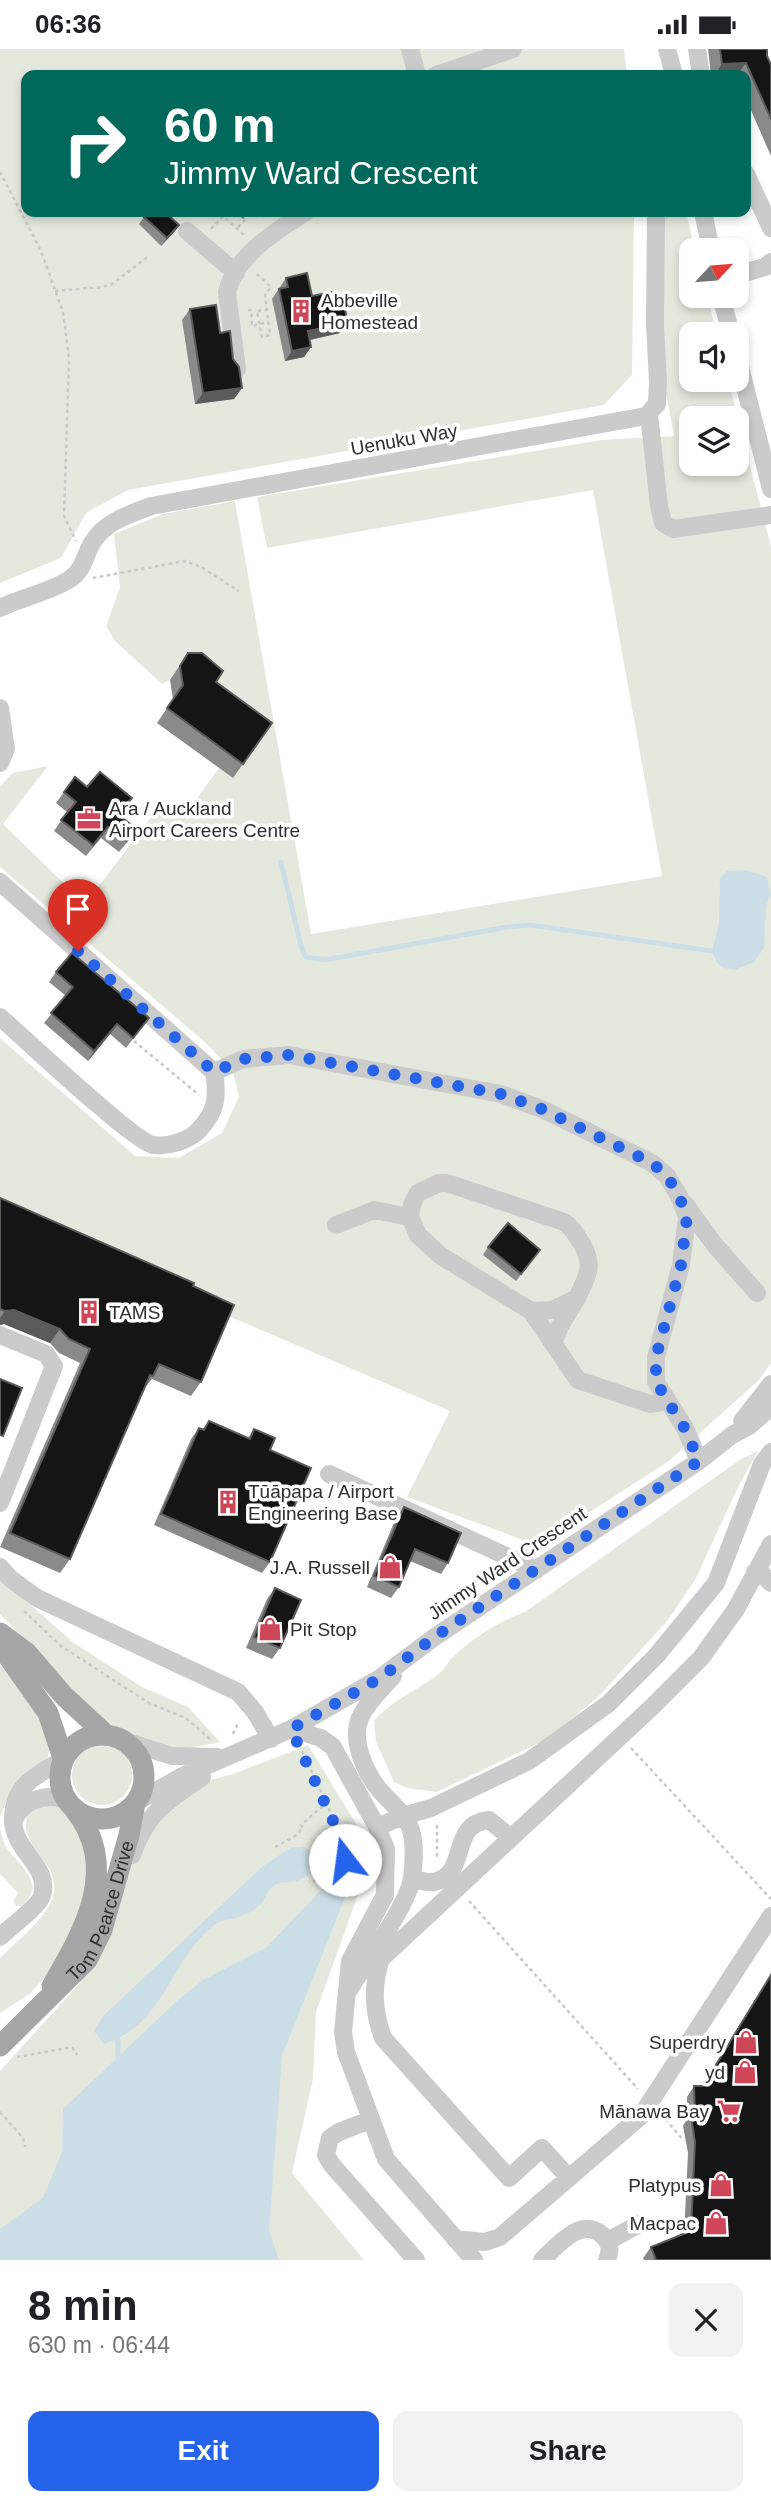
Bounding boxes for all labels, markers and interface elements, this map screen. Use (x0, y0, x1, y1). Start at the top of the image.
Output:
text: 06:36 (35, 9, 102, 39)
icon: right (49, 98, 140, 189)
text: 60 m (164, 98, 276, 152)
text: Jimmy Ward Crescent (164, 155, 478, 191)
north arrow (679, 238, 749, 308)
map controls (679, 238, 749, 476)
place label: Abbeville Homestead (321, 290, 418, 333)
building icon: Abbeville Homestead (287, 297, 315, 325)
button: sound (679, 322, 749, 392)
button: layers (679, 406, 749, 476)
street label: Uenuku Way (349, 420, 460, 459)
place label: Ara / Auckland Airport Careers Centre (109, 798, 300, 841)
office icon: Ara / Auckland Airport Careers Centre (75, 805, 103, 833)
pin (48, 879, 108, 951)
icon: arrive (59, 890, 97, 928)
building icon: TAMS (75, 1298, 103, 1326)
place label: TAMS (109, 1302, 160, 1323)
place label: Tūāpapa / Airport Engineering Base (248, 1481, 398, 1524)
building icon: Tūāpapa / Airport Engineering Base (214, 1488, 242, 1516)
street label: Jimmy Ward Crescent (424, 1502, 591, 1624)
shop icon: J.A. Russell (376, 1553, 404, 1581)
place label: J.A. Russell (270, 1557, 370, 1578)
shop icon: Pit Stop (256, 1615, 284, 1643)
place label: Pit Stop (290, 1619, 357, 1640)
position arrow (308, 1823, 382, 1897)
street label: Tom Pearce Drive (62, 1838, 138, 1985)
shop icon: Superdry (732, 2028, 760, 2056)
place label: Superdry (649, 2032, 726, 2053)
shop icon: yd (731, 2058, 759, 2086)
place label: yd (705, 2062, 725, 2083)
supermarket icon: Mānawa Bay (715, 2097, 743, 2125)
place label: Mānawa Bay (599, 2101, 709, 2122)
shop icon: Platypus (707, 2171, 735, 2199)
place label: Platypus (628, 2175, 701, 2196)
shop icon: Macpac (702, 2209, 730, 2237)
place label: Macpac (629, 2213, 696, 2234)
text: 8 min (28, 2282, 138, 2329)
button: close (669, 2283, 743, 2357)
text: 630 m · 06:44 (28, 2332, 170, 2358)
button: Exit (28, 2411, 379, 2491)
button: Share (393, 2411, 743, 2491)

